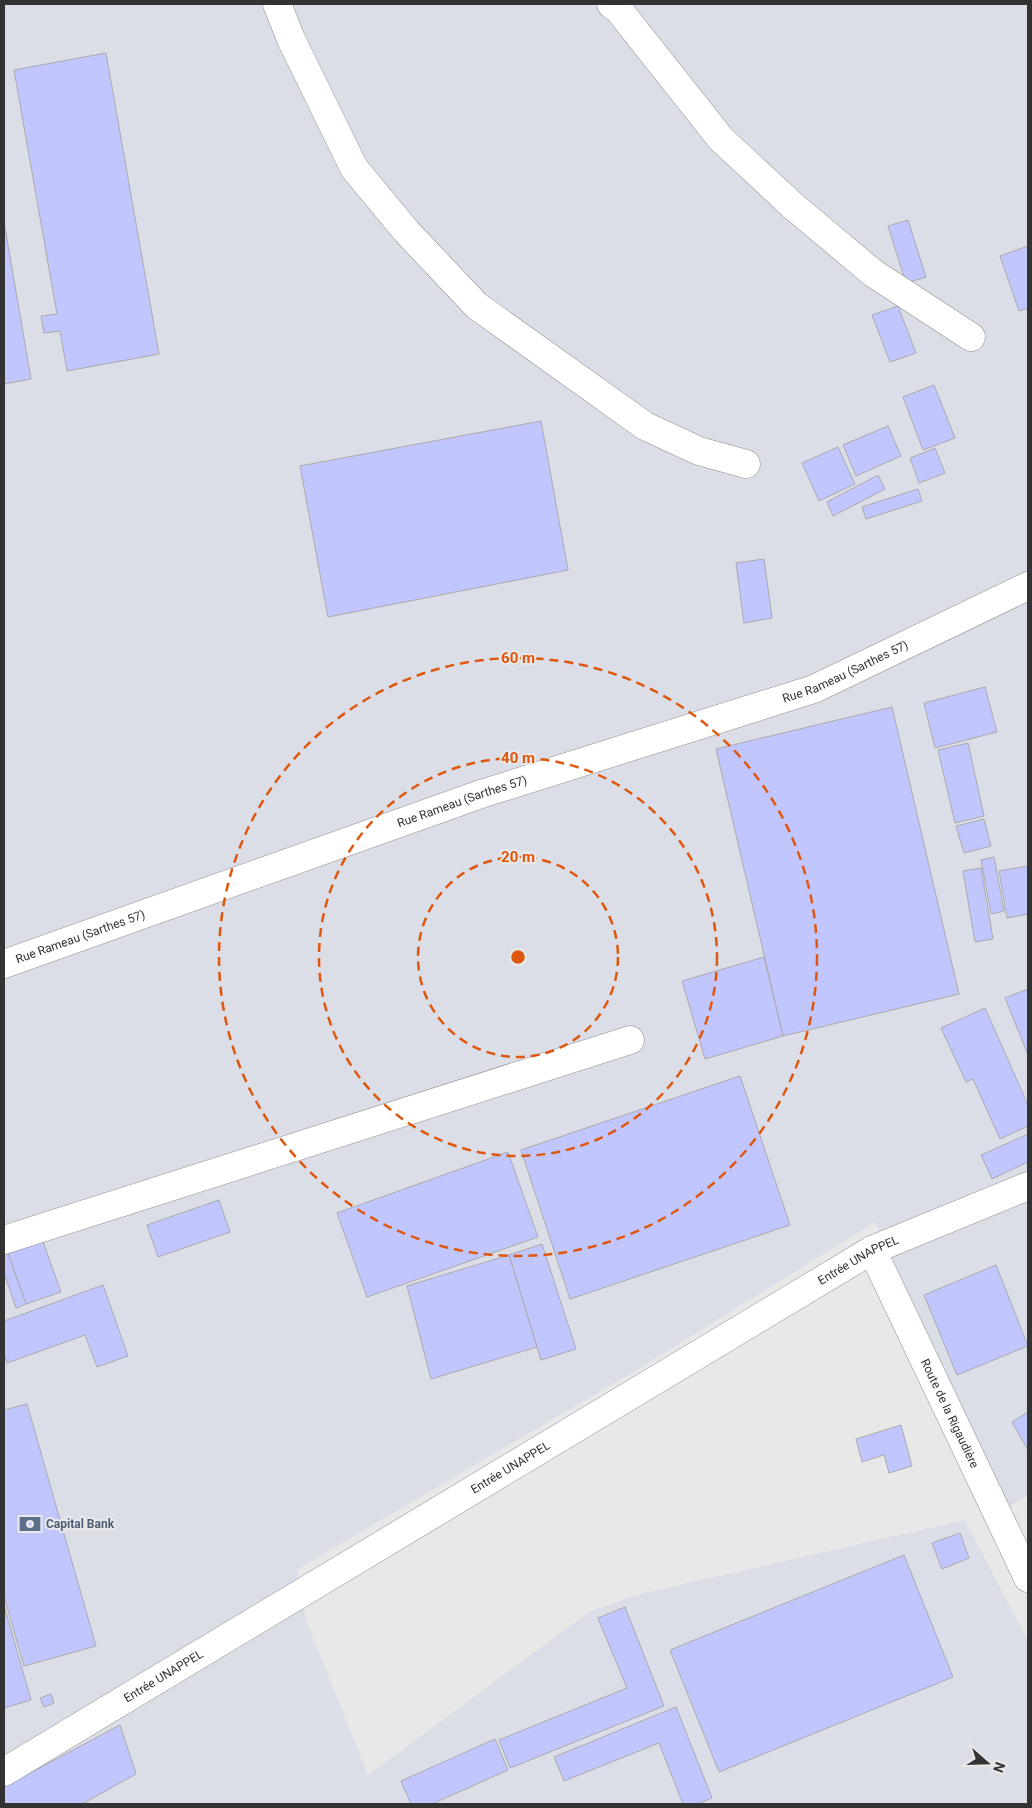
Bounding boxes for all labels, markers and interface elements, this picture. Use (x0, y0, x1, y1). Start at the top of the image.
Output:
street label: Rue Rameau (Sarthes 57) (781, 638, 910, 706)
text: 60 m (501, 649, 535, 667)
text: 40 m (501, 749, 535, 767)
street label: Rue Rameau (Sarthes 57) (395, 773, 529, 830)
text: 20 m (501, 848, 535, 866)
street label: Rue Rameau (Sarthes 57) (14, 907, 147, 966)
centre of rings (509, 948, 527, 966)
street label: Entrée UNAPPEL (815, 1233, 901, 1288)
street label: Route de la Rigaudière (918, 1357, 982, 1470)
street label: Entrée UNAPPEL (468, 1438, 553, 1497)
bank icon: Capital Bank (17, 1511, 43, 1537)
place label: Capital Bank (46, 1517, 115, 1531)
street label: Entrée UNAPPEL (121, 1647, 206, 1705)
north arrow (962, 1738, 1012, 1788)
text: N (990, 1760, 1008, 1775)

